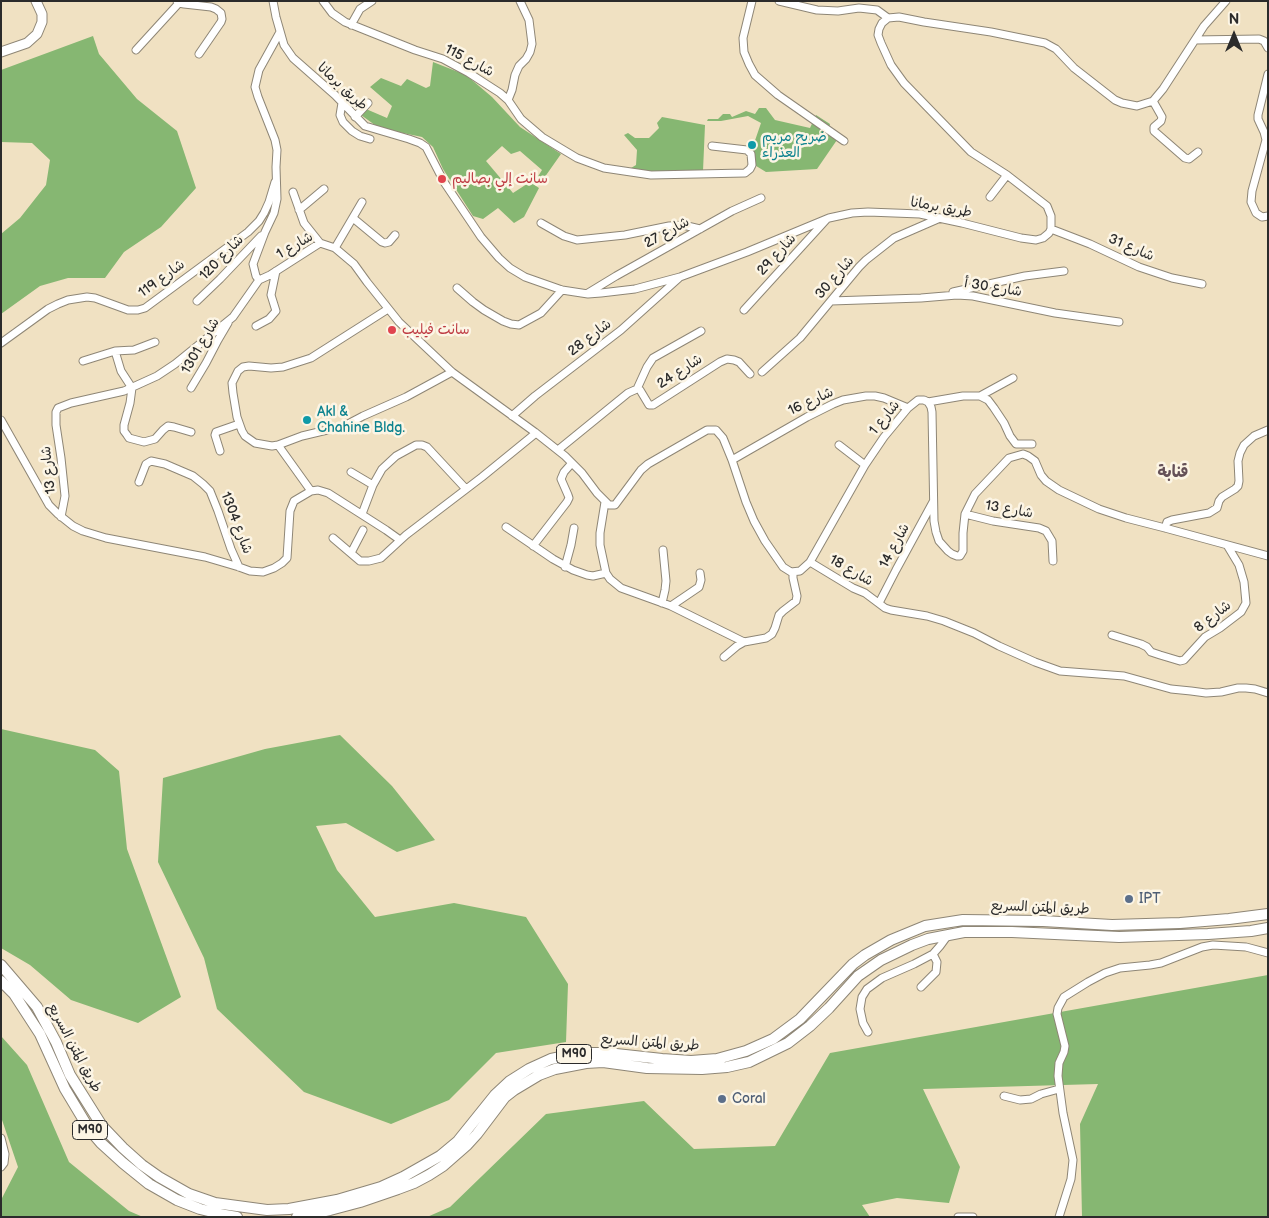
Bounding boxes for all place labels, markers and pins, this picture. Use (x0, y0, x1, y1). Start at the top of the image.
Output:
place label: ضريح مريم العذراء (762, 129, 827, 162)
marker: ضريح مريم العذراء (746, 139, 758, 151)
place label: سانت إلي بصاليم (452, 171, 548, 187)
marker: سانت إلي بصاليم (436, 173, 448, 185)
place label: سانت فيليب (402, 322, 470, 338)
marker: سانت فيليب (386, 324, 398, 336)
place label: Akl & Chahine Bldg. (317, 404, 405, 437)
marker: Akl & Chahine Bldg. (301, 414, 313, 426)
place label: IPT (1139, 891, 1161, 907)
marker: IPT (1123, 893, 1135, 905)
place label: Coral (732, 1091, 766, 1107)
marker: Coral (716, 1093, 728, 1105)

